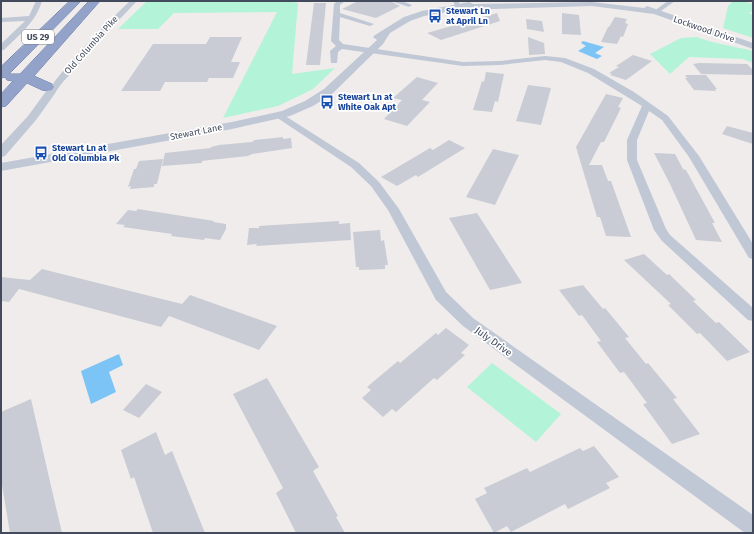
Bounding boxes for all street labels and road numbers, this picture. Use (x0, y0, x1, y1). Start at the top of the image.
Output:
street label: Old Columbia Pike (62, 14, 120, 76)
street label: Lockwood Drive (672, 14, 736, 44)
road number: US 29 (22, 30, 54, 44)
street label: Stewart Lane (169, 122, 223, 142)
street label: July Drive (473, 324, 514, 359)

